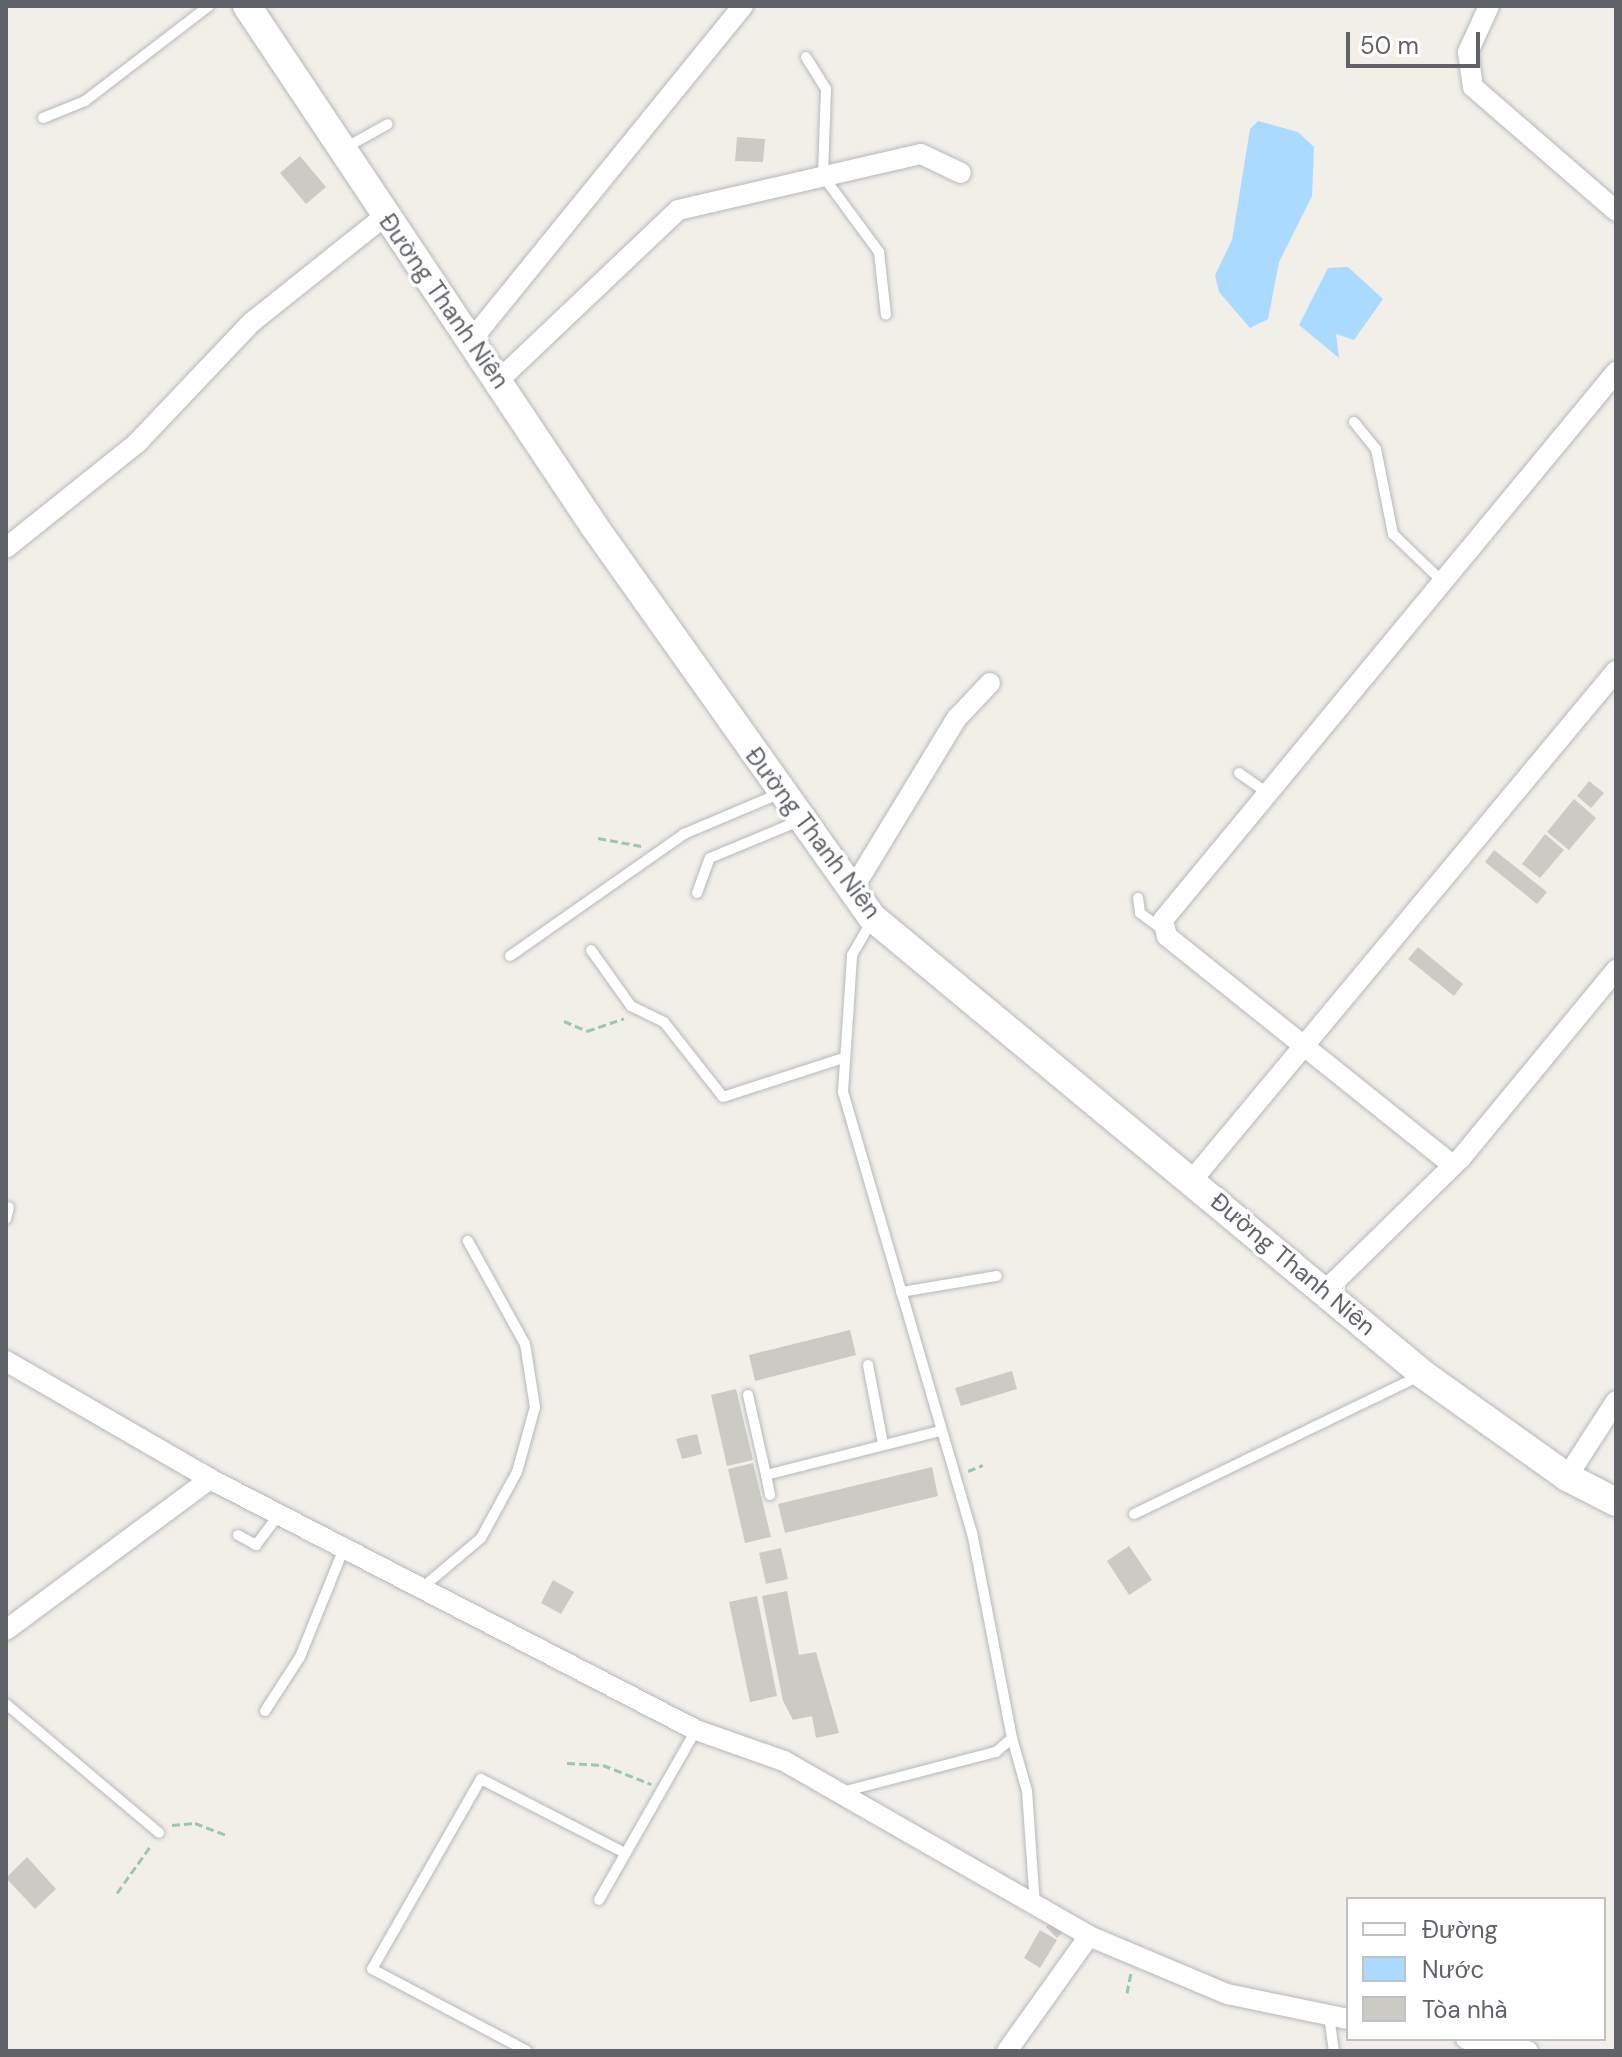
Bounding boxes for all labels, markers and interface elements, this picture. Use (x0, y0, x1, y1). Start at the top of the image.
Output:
scale bar (1350, 16, 1484, 66)
text: 50 m (1360, 30, 1419, 61)
street label: Đường Thanh Niên (373, 208, 515, 394)
street label: Đường Thanh Niên (739, 742, 887, 924)
street label: Đường Thanh Niên (1205, 1187, 1381, 1341)
legend (1346, 1897, 1606, 2041)
text: Đường (1422, 1914, 1498, 1945)
text: Nước (1422, 1954, 1484, 1985)
text: Tòa nhà (1422, 1994, 1508, 2025)

